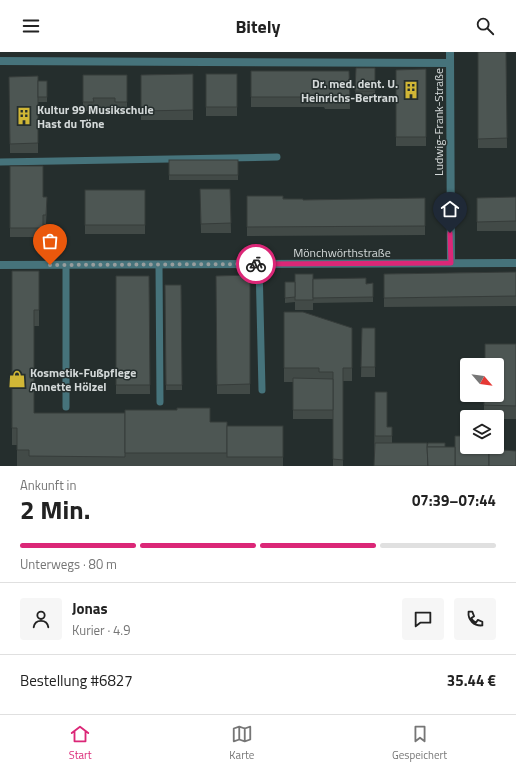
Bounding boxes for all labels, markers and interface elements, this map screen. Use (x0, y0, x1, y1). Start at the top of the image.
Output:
text: Bitely (235, 13, 281, 40)
icon: menu (20, 15, 42, 37)
icon: search (474, 15, 496, 37)
street label: Ludwig-Frank-Straße (429, 68, 448, 176)
place label: Dr. med. dent. U. Heinrichs-Bertram (301, 74, 398, 107)
building icon: Dr. med. dent. U. Heinrichs-Bertram (401, 80, 421, 100)
place label: Kultur 99 Musikschule Hast du Töne (37, 100, 154, 133)
building icon: Kultur 99 Musikschule Hast du Töne (14, 106, 34, 126)
pin (433, 192, 467, 233)
icon: home (439, 198, 461, 220)
pin (33, 224, 67, 265)
icon: bag (39, 230, 61, 252)
street label: Mönchwörthstraße (293, 243, 391, 262)
courier (236, 244, 276, 284)
icon: bike (245, 253, 267, 275)
north arrow (460, 358, 504, 402)
map controls (460, 358, 504, 454)
place label: Kosmetik-Fußpflege Annette Hölzel (30, 363, 136, 396)
shop icon: Kosmetik-Fußpflege Annette Hölzel (7, 369, 27, 389)
button: layers (460, 410, 504, 454)
text: Ankunft in (20, 475, 76, 495)
text: 07:39–07:44 (412, 489, 496, 512)
text: 2 Min. (20, 490, 90, 529)
text: Unterwegs · 80 m (20, 554, 117, 574)
text: Jonas (72, 597, 107, 620)
button: person (20, 598, 62, 640)
button: chat (402, 598, 444, 640)
button: phone (454, 598, 496, 640)
text: Kurier · 4.9 (72, 620, 130, 640)
text: Bestellung #6827 (20, 669, 133, 692)
text: 35.44 € (447, 669, 496, 692)
tab: Start (69, 723, 92, 763)
tab: Karte (229, 723, 254, 763)
tab: Gespeichert (392, 723, 447, 763)

